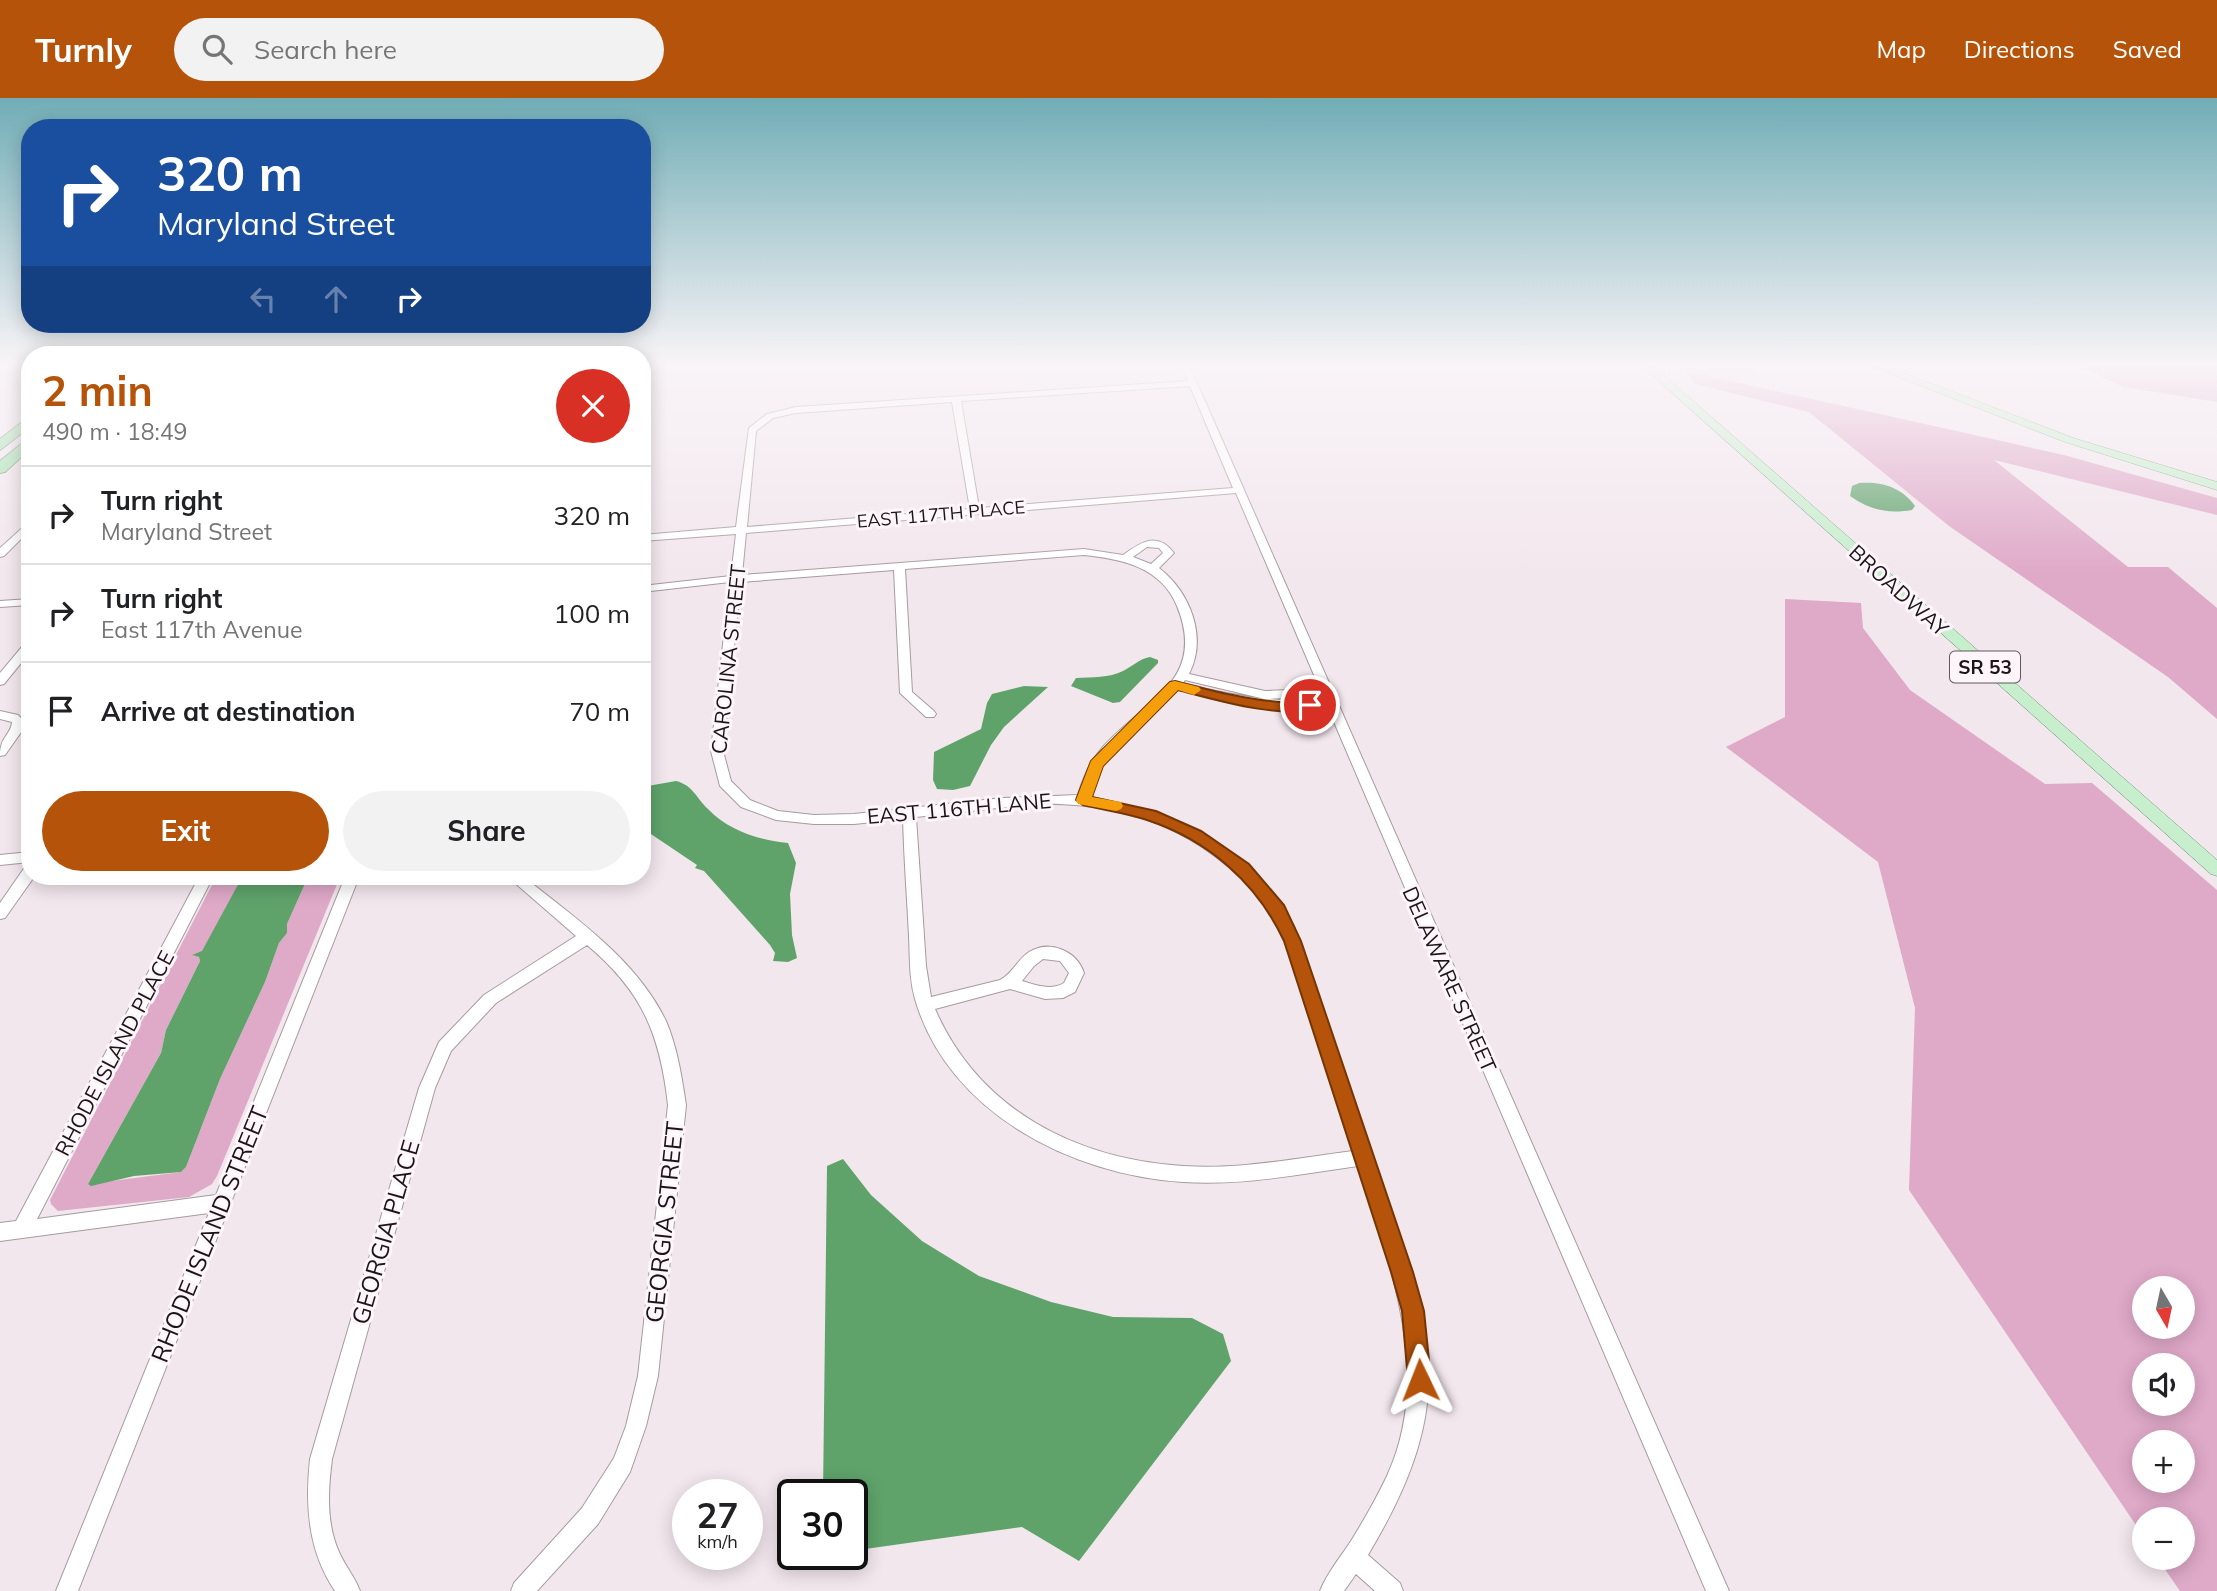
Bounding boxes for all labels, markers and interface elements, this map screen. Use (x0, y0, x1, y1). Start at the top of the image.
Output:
search box (174, 18, 664, 81)
text: Turnly (35, 29, 132, 70)
icon: search (198, 30, 236, 68)
text: Search here (254, 33, 397, 66)
text: Map (1876, 34, 1926, 64)
text: Directions (1964, 34, 2075, 64)
text: Saved (2113, 34, 2182, 64)
text: 320 m (157, 142, 303, 203)
icon: right (42, 147, 133, 238)
text: Maryland Street (157, 203, 395, 243)
icon: left (244, 280, 282, 318)
icon: ahead (317, 280, 355, 318)
icon: right (390, 280, 428, 318)
text: 2 min (42, 364, 153, 417)
button: close (556, 369, 630, 443)
text: 490 m · 18:49 (42, 417, 187, 446)
text: Turn right (101, 484, 222, 517)
street label: EAST 117TH PLACE (856, 495, 1026, 533)
icon: right (42, 496, 80, 534)
text: 320 m (554, 499, 630, 532)
text: Maryland Street (101, 517, 272, 546)
street label: BROADWAY (1844, 539, 1954, 641)
street label: CAROLINA STREET (705, 563, 751, 755)
text: Turn right (101, 582, 222, 615)
icon: right (42, 594, 80, 632)
text: 100 m (554, 597, 630, 630)
text: East 117th Avenue (101, 615, 303, 644)
road number: SR 53 (1950, 652, 2020, 682)
pin (1280, 675, 1340, 735)
icon: arrive (1291, 686, 1329, 724)
icon: arrive (42, 692, 80, 730)
text: Arrive at destination (101, 695, 356, 728)
text: 70 m (569, 695, 630, 728)
street label: EAST 116TH LANE (866, 787, 1052, 829)
button: Exit (42, 791, 329, 871)
button: Share (343, 791, 630, 871)
street label: DELAWARE STREET (1397, 882, 1503, 1076)
street label: RHODE ISLAND PLACE (49, 946, 179, 1160)
street label: RHODE ISLAND STREET (144, 1101, 274, 1366)
street label: GEORGIA STREET (639, 1119, 690, 1324)
street label: GEORGIA PLACE (344, 1136, 426, 1328)
north arrow (2132, 1276, 2194, 1339)
map controls (2132, 1276, 2195, 1570)
position arrow (1383, 1343, 1457, 1417)
button: sound (2132, 1353, 2195, 1416)
button: + (2132, 1430, 2195, 1493)
speed limit sign: 30 (777, 1479, 868, 1570)
text: 27 (696, 1493, 739, 1537)
button: − (2132, 1507, 2195, 1570)
text: km/h (697, 1530, 738, 1553)

